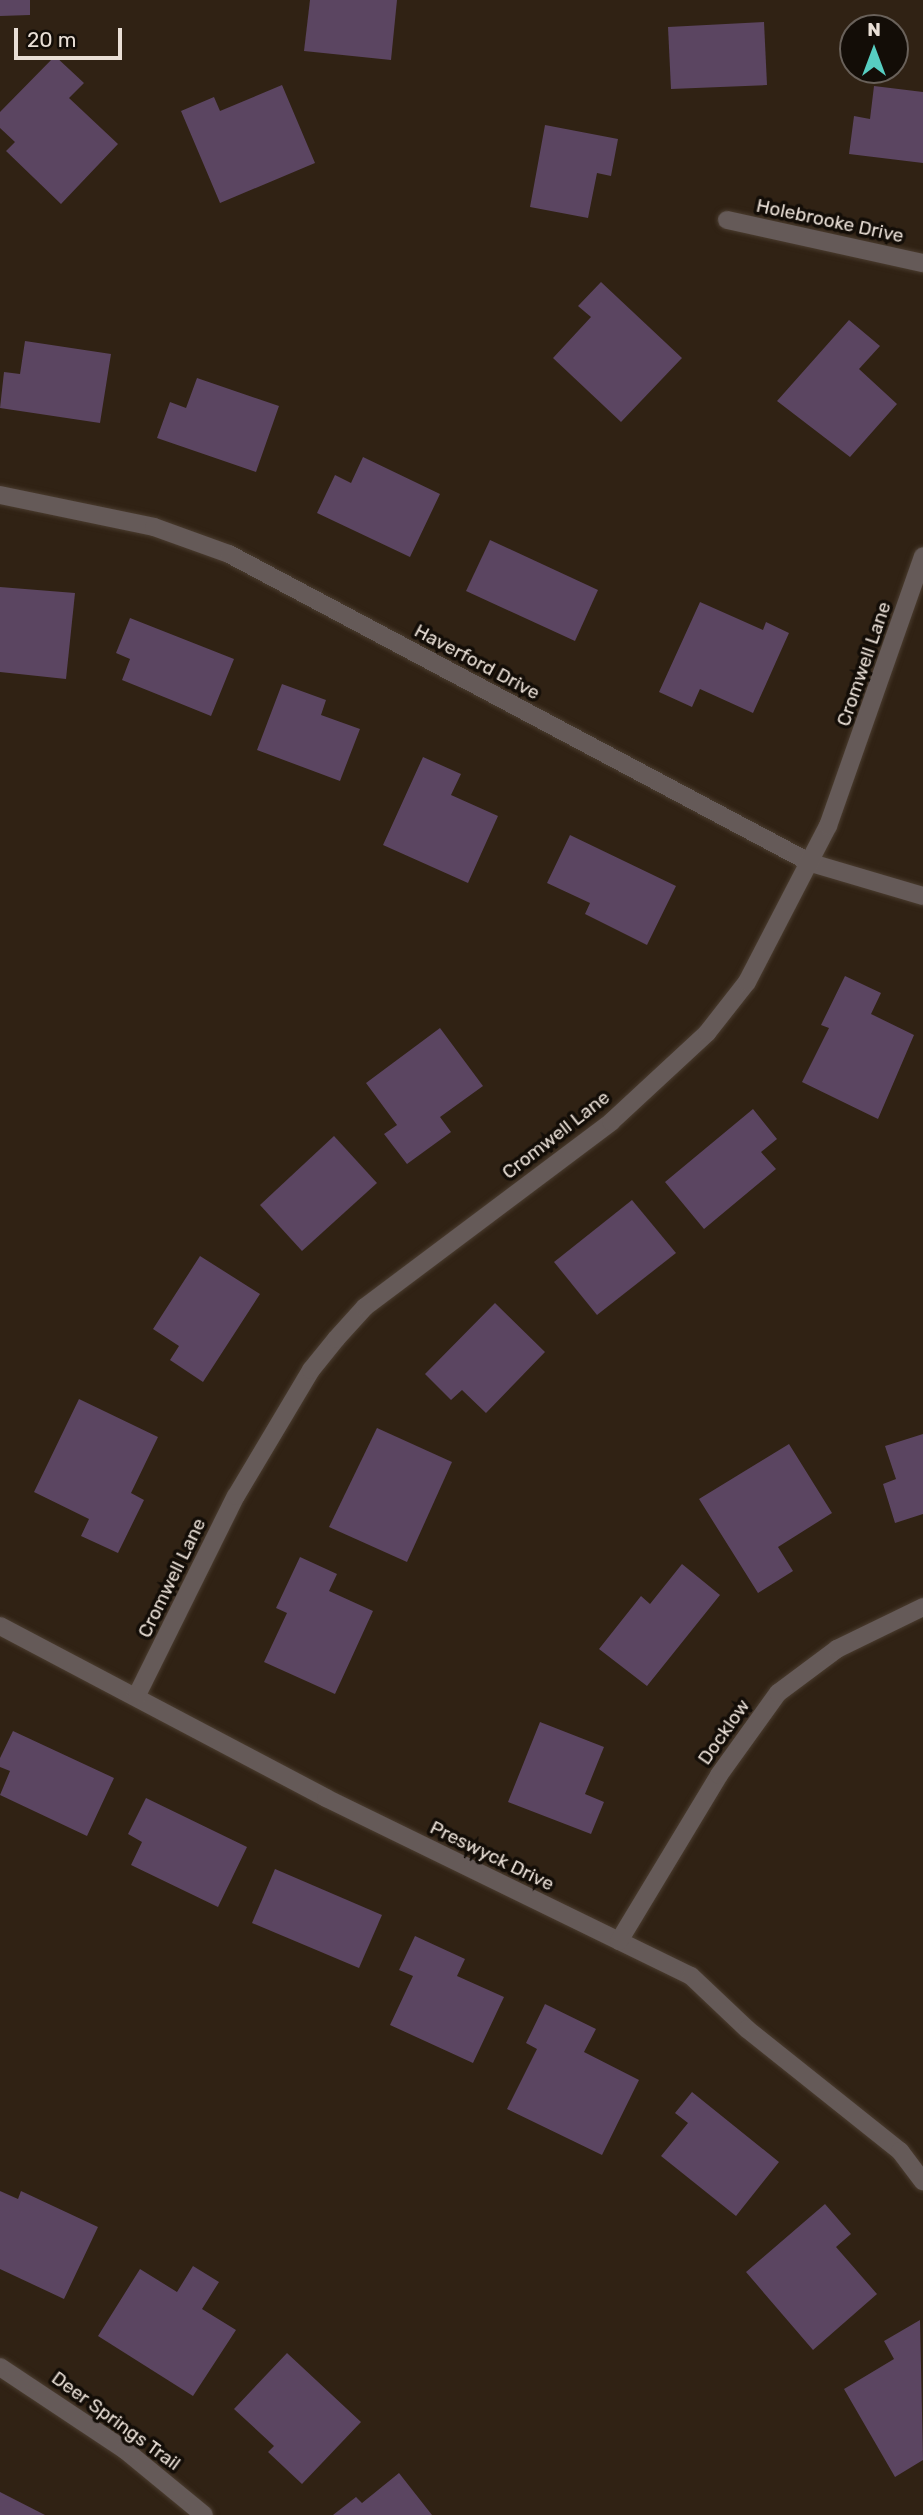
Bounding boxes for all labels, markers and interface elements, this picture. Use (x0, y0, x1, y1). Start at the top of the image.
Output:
scale bar (18, 14, 126, 58)
north arrow (839, 14, 909, 84)
text: N (867, 18, 881, 41)
text: 20 m (27, 27, 76, 52)
street label: Holebrooke Drive (754, 194, 906, 248)
street label: Cromwell Lane (832, 599, 896, 729)
street label: Haverford Drive (410, 619, 544, 705)
street label: Cromwell Lane (498, 1086, 614, 1184)
street label: Cromwell Lane (133, 1514, 211, 1642)
street label: Docklow (693, 1695, 755, 1769)
street label: Preswyck Drive (426, 1816, 558, 1896)
street label: Deer Springs Trail (47, 2366, 185, 2476)

